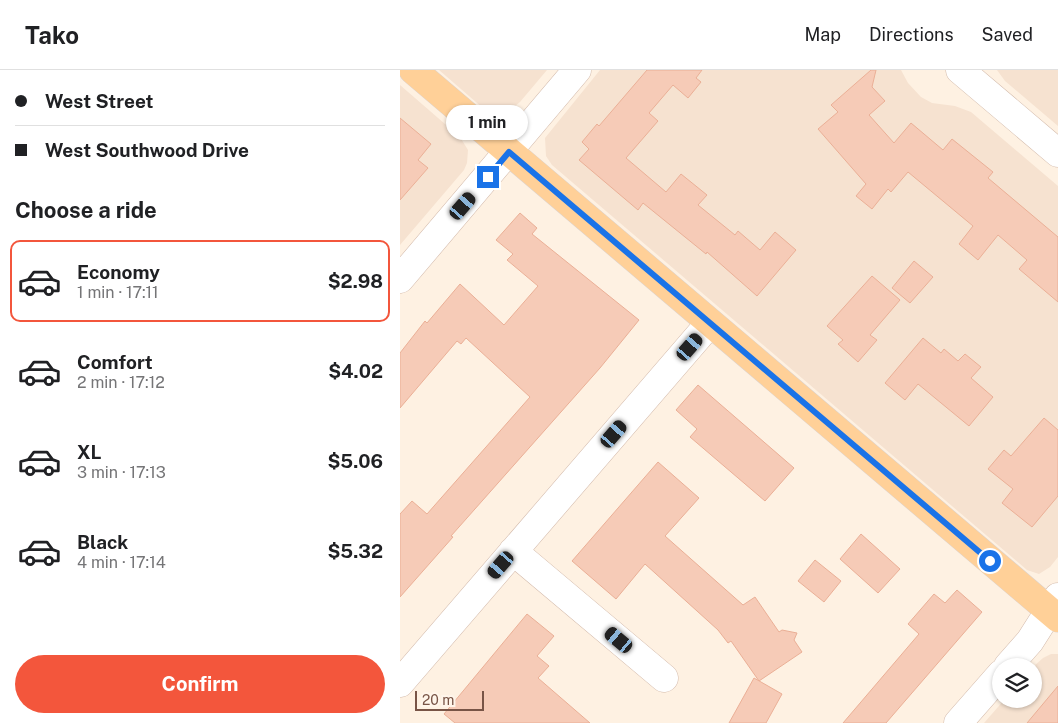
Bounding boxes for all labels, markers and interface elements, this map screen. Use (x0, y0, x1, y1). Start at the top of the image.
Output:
text: Tako (25, 21, 79, 49)
text: Map (804, 24, 841, 45)
text: Directions (869, 24, 954, 45)
text: Saved (982, 24, 1033, 45)
text: West Street (45, 90, 154, 112)
callout: 1 min (447, 104, 529, 140)
text: 1 min (468, 113, 506, 132)
text: West Southwood Drive (45, 139, 249, 161)
route end (477, 166, 499, 188)
car (447, 190, 478, 222)
text: Choose a ride (15, 197, 157, 223)
icon: car (17, 259, 62, 304)
text: Economy (77, 261, 160, 283)
text: $2.98 (328, 270, 383, 292)
text: 1 min · 17:11 (77, 283, 159, 302)
car (674, 331, 705, 363)
icon: car (17, 349, 62, 394)
text: Comfort (77, 351, 153, 373)
text: $4.02 (328, 360, 383, 382)
text: 2 min · 17:12 (77, 373, 165, 392)
car (598, 418, 629, 450)
icon: car (17, 439, 62, 484)
text: XL (77, 441, 102, 463)
text: $5.06 (327, 450, 383, 472)
text: 3 min · 17:13 (77, 463, 166, 482)
icon: car (17, 529, 62, 574)
text: Black (77, 531, 128, 553)
text: $5.32 (327, 540, 383, 562)
car (485, 549, 516, 581)
route start (979, 550, 1001, 572)
text: 4 min · 17:14 (77, 553, 166, 572)
car (602, 625, 635, 655)
button: Confirm (15, 655, 385, 713)
map controls (992, 658, 1042, 708)
button: layers (992, 658, 1042, 708)
scale bar (415, 688, 484, 711)
text: 20 m (422, 692, 454, 708)

